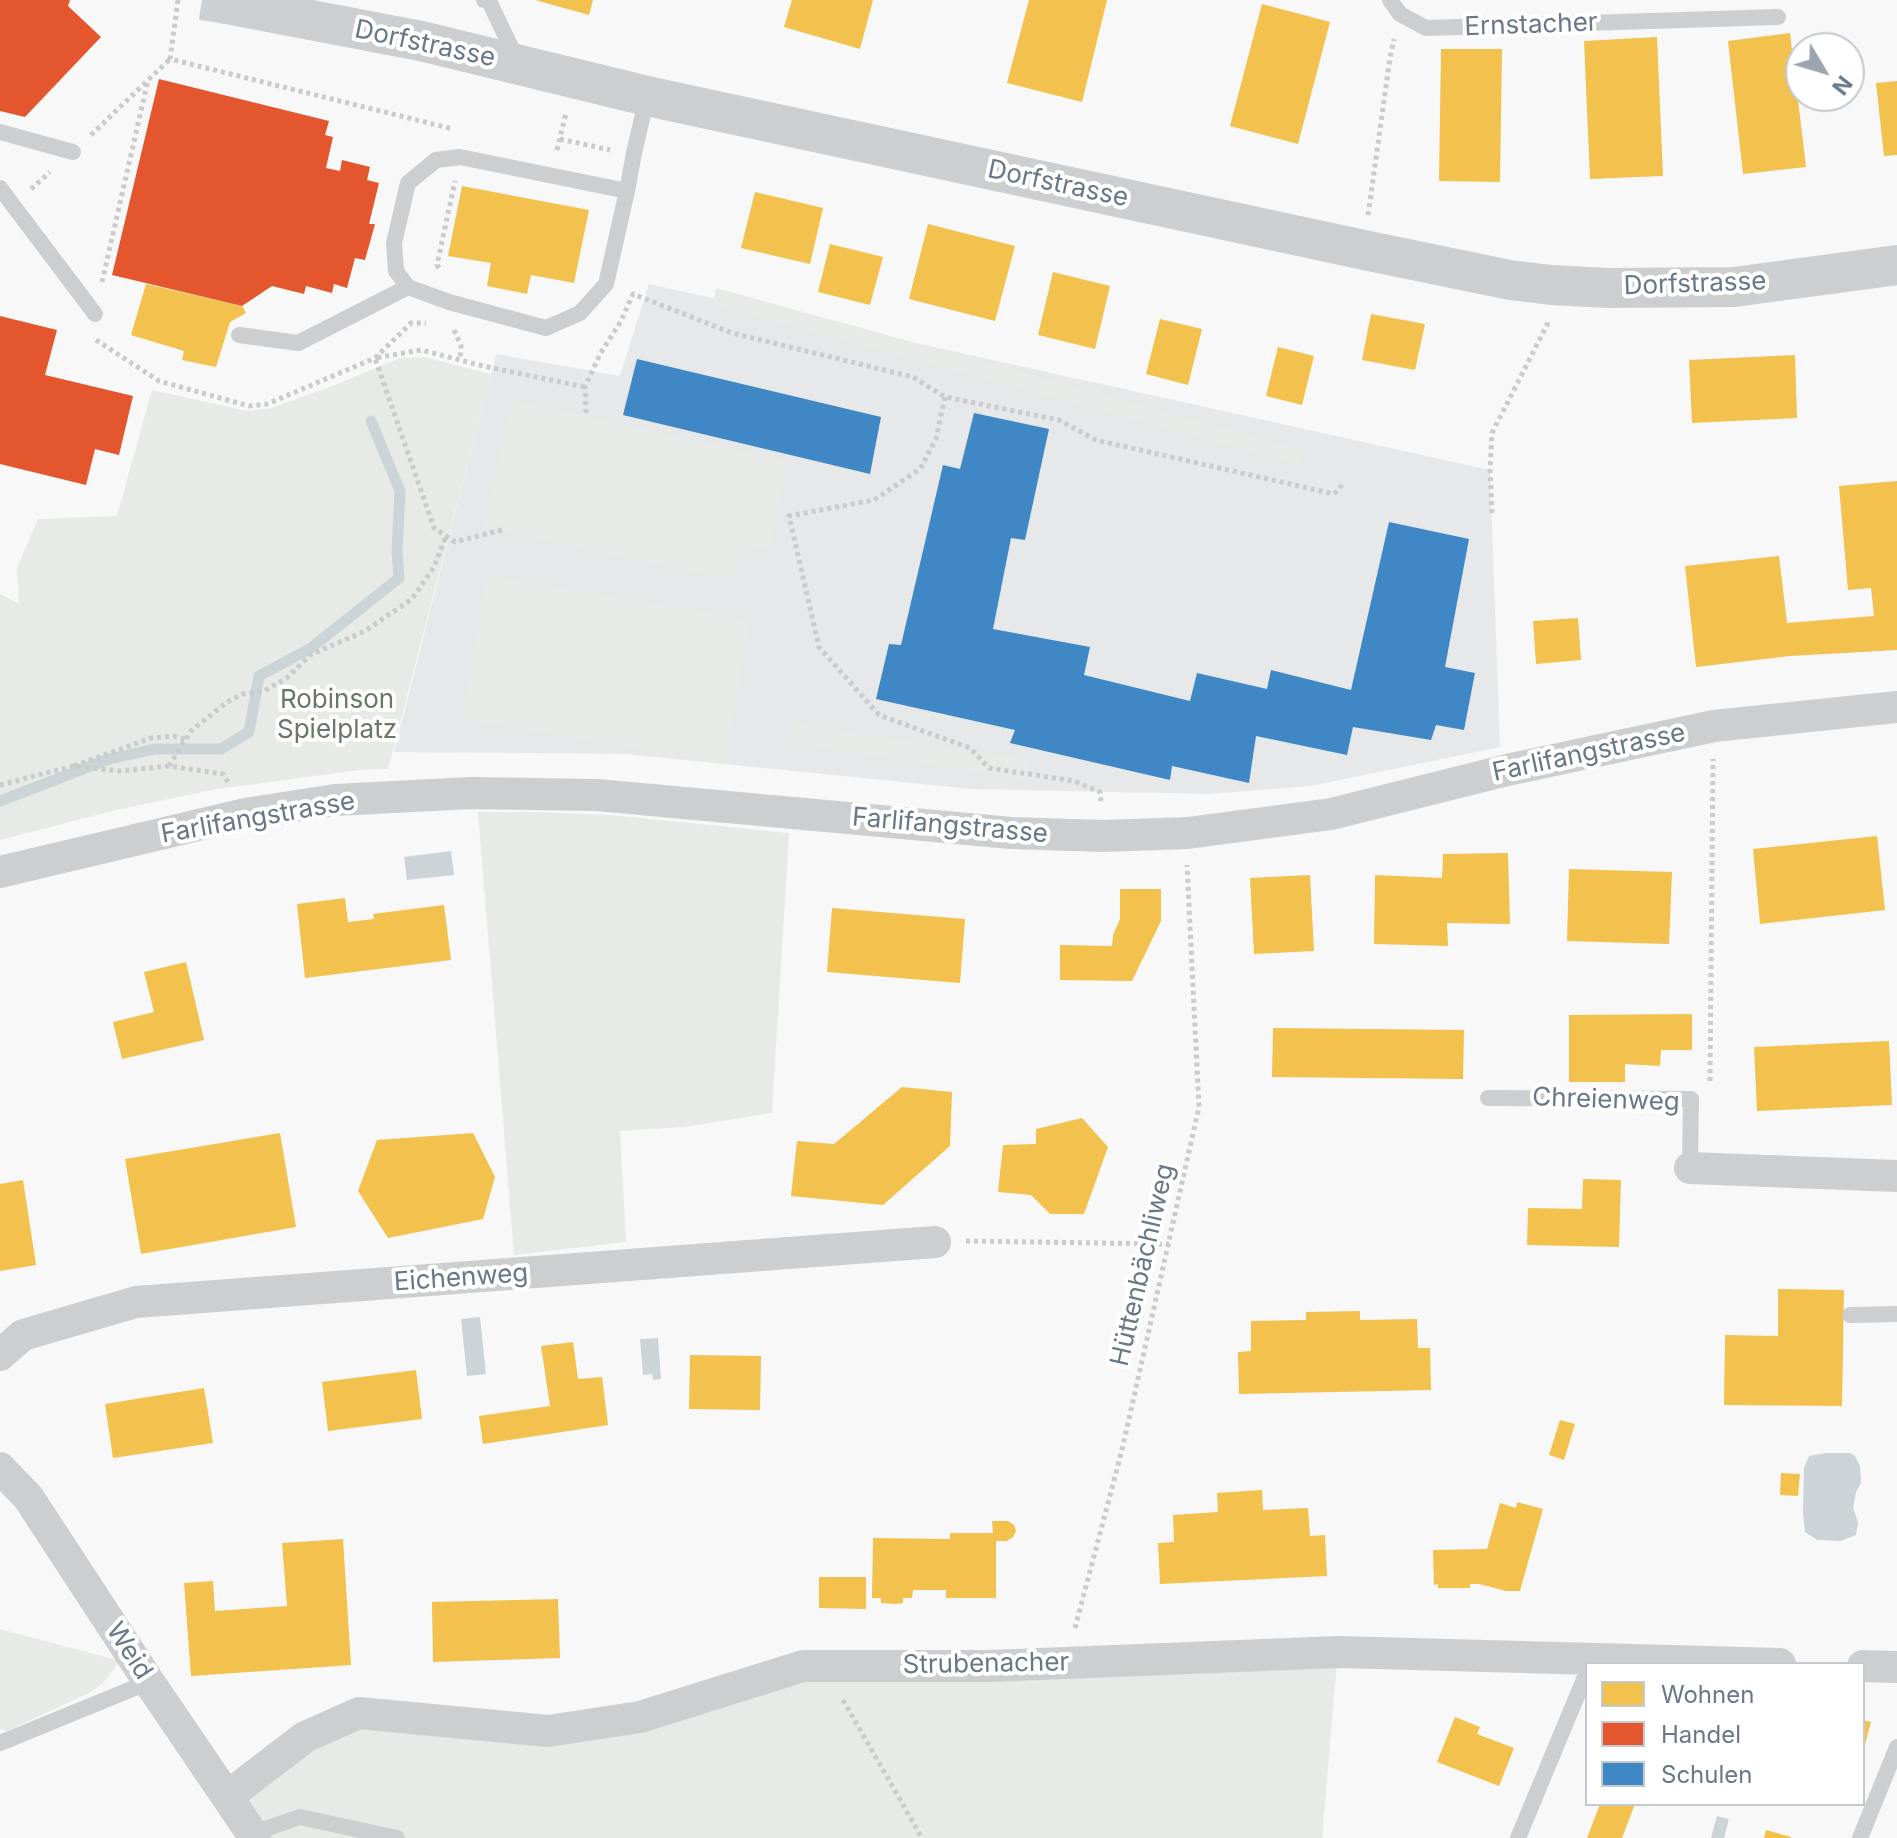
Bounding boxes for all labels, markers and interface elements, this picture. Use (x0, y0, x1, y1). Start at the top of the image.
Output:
street label: Ernstacher (1464, 7, 1598, 43)
street label: Dorfstrasse (352, 14, 498, 74)
north arrow (1785, 32, 1865, 112)
text: N (1827, 71, 1858, 100)
street label: Dorfstrasse (985, 154, 1131, 214)
street label: Dorfstrasse (1623, 266, 1767, 302)
park label: Robinson Spielplatz (277, 684, 397, 746)
street label: Farlifangstrasse (1490, 717, 1688, 789)
street label: Farlifangstrasse (159, 786, 357, 850)
street label: Farlifangstrasse (851, 802, 1049, 850)
street label: Chreienweg (1532, 1082, 1680, 1118)
street label: Hüttenbächliweg (1105, 1161, 1181, 1369)
street label: Eichenweg (393, 1258, 529, 1298)
street label: Weid (99, 1617, 159, 1685)
street label: Strubenacher (902, 1647, 1070, 1681)
legend (1585, 1662, 1865, 1806)
text: Wohnen (1661, 1680, 1754, 1709)
text: Handel (1661, 1720, 1741, 1749)
text: Schulen (1661, 1760, 1752, 1789)

